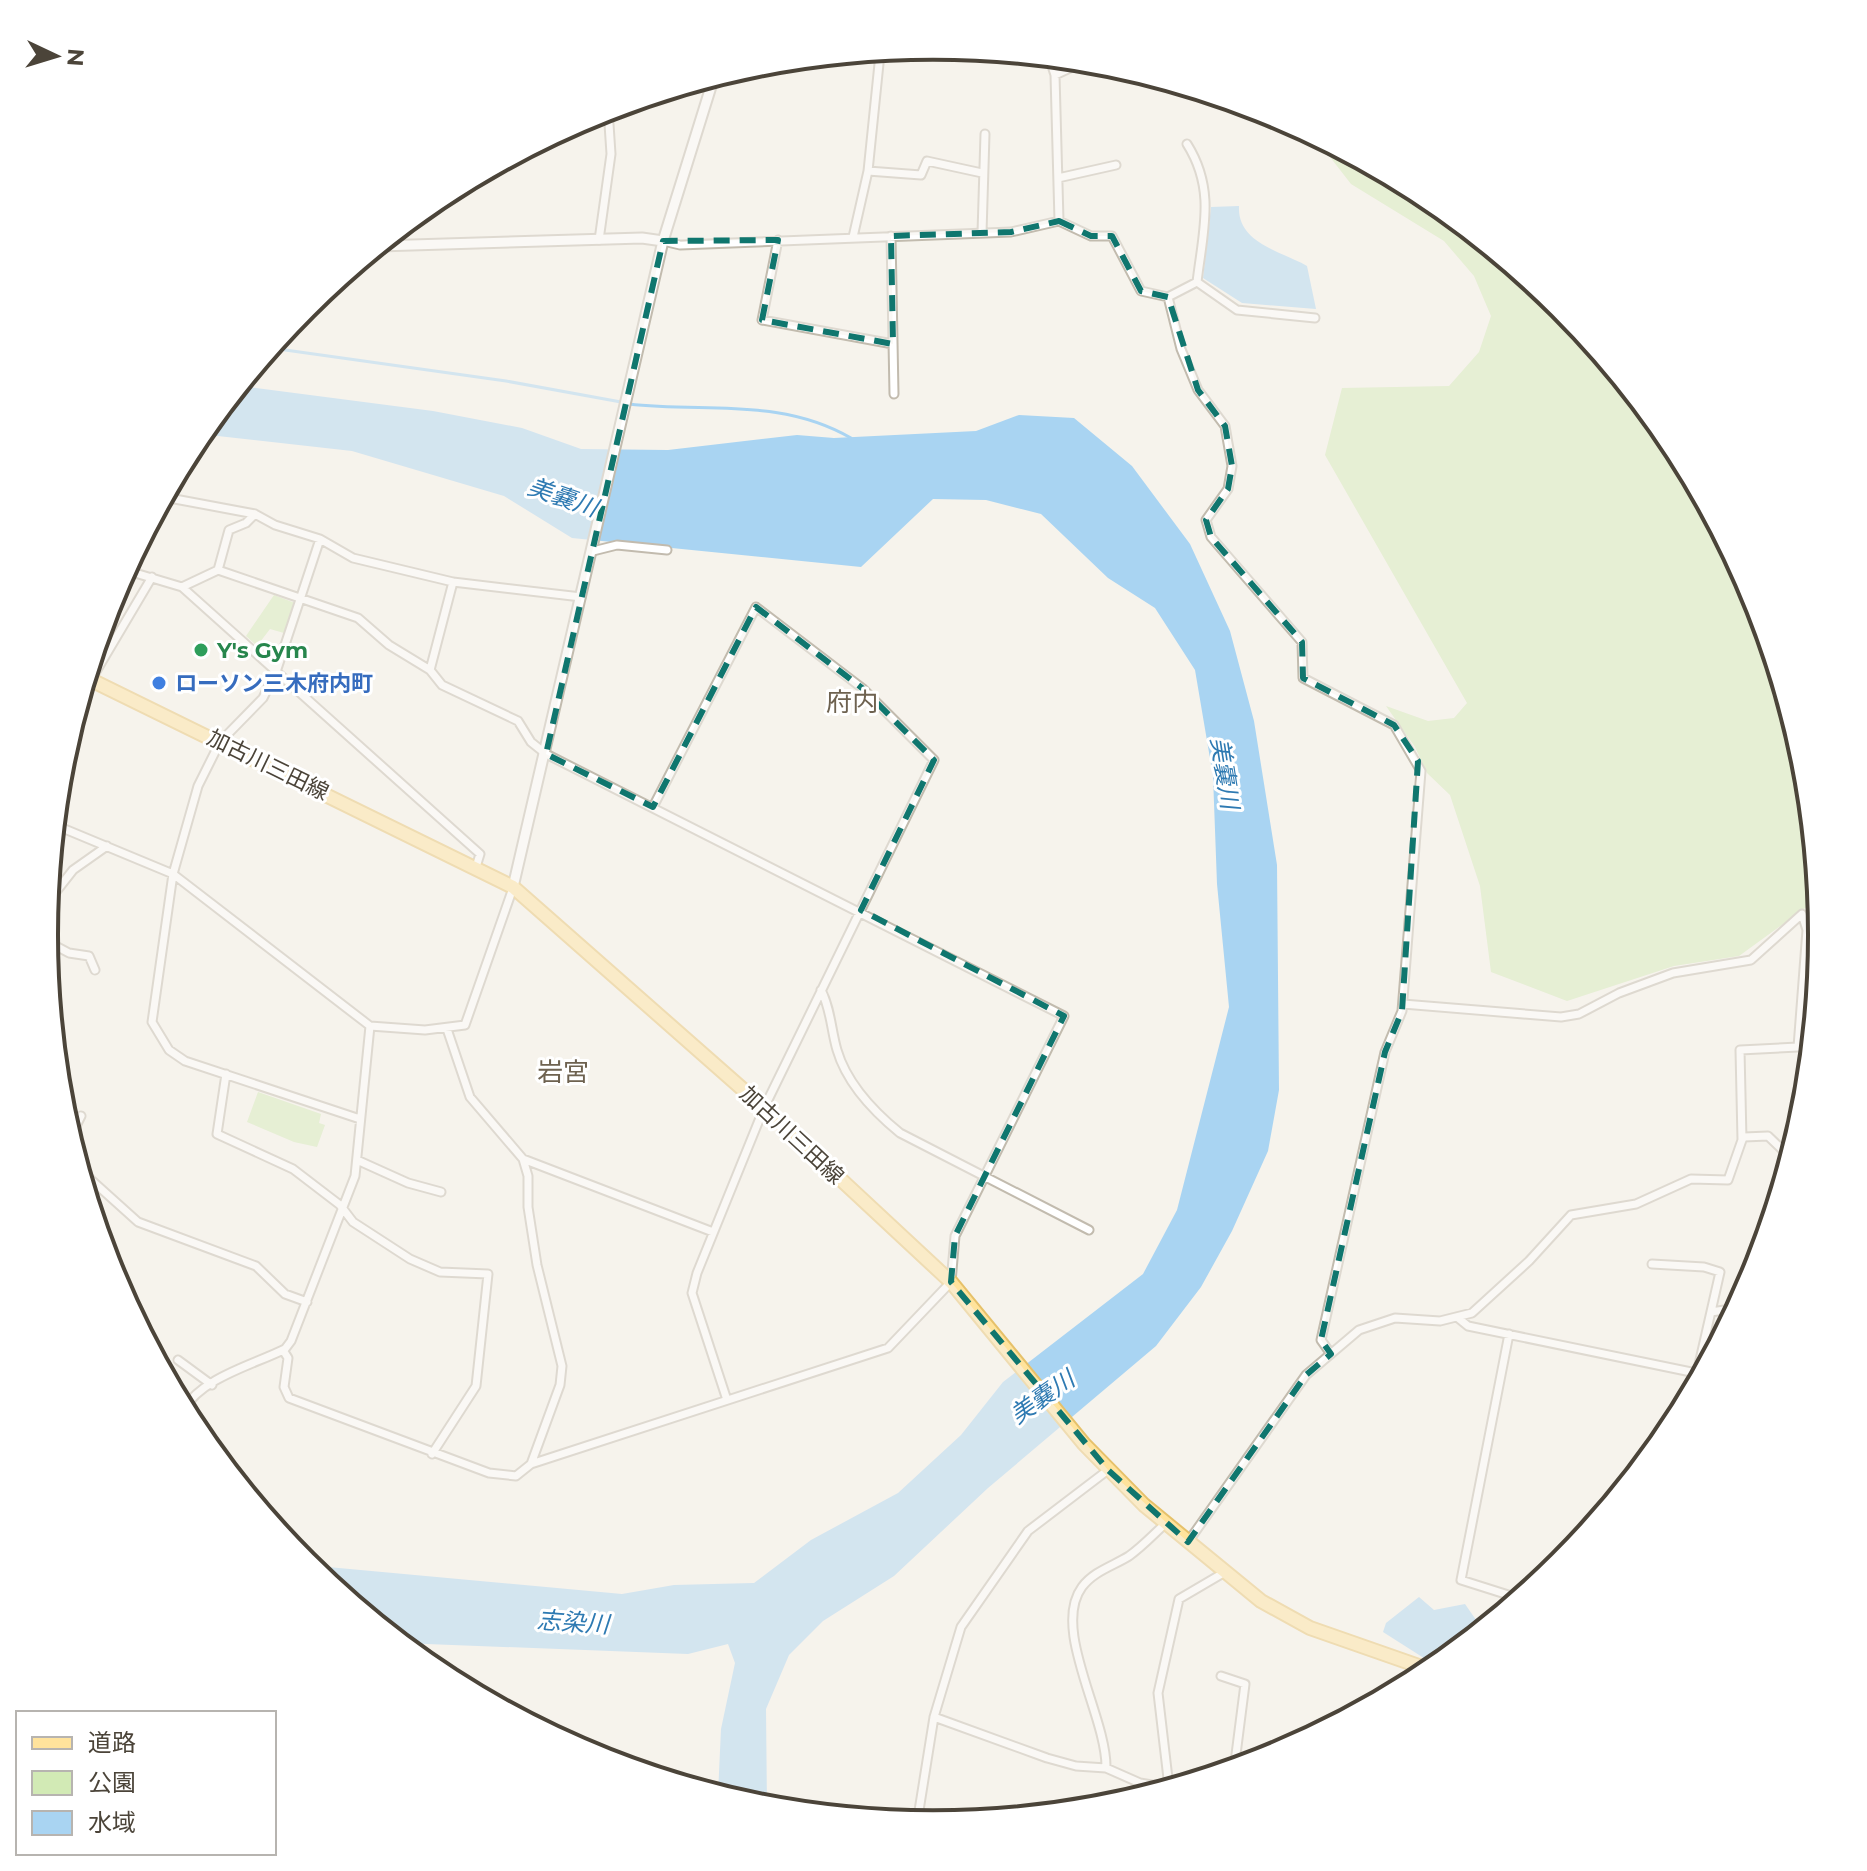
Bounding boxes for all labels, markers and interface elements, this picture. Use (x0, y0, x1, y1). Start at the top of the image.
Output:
north arrow (16, 16, 96, 96)
text: N (61, 48, 90, 67)
water label: 美嚢川 (524, 472, 605, 523)
place label: Y's Gym (216, 637, 308, 664)
marker: Y's Gym (192, 641, 210, 659)
place label: ローソン三木府内町 (175, 670, 373, 697)
marker: ローソン三木府内町 (150, 674, 168, 692)
district label: 府内 (826, 686, 878, 718)
street label: 加古川三田線 (203, 724, 333, 806)
water label: 美嚢川 (1205, 735, 1245, 814)
district label: 岩宮 (537, 1056, 589, 1088)
street label: 加古川三田線 (735, 1080, 849, 1190)
water label: 美嚢川 (1004, 1363, 1082, 1430)
water label: 志染川 (536, 1605, 613, 1639)
legend (16, 1711, 276, 1855)
text: 道路 (88, 1728, 136, 1757)
text: 公園 (88, 1768, 136, 1797)
text: 水域 (88, 1808, 136, 1837)

